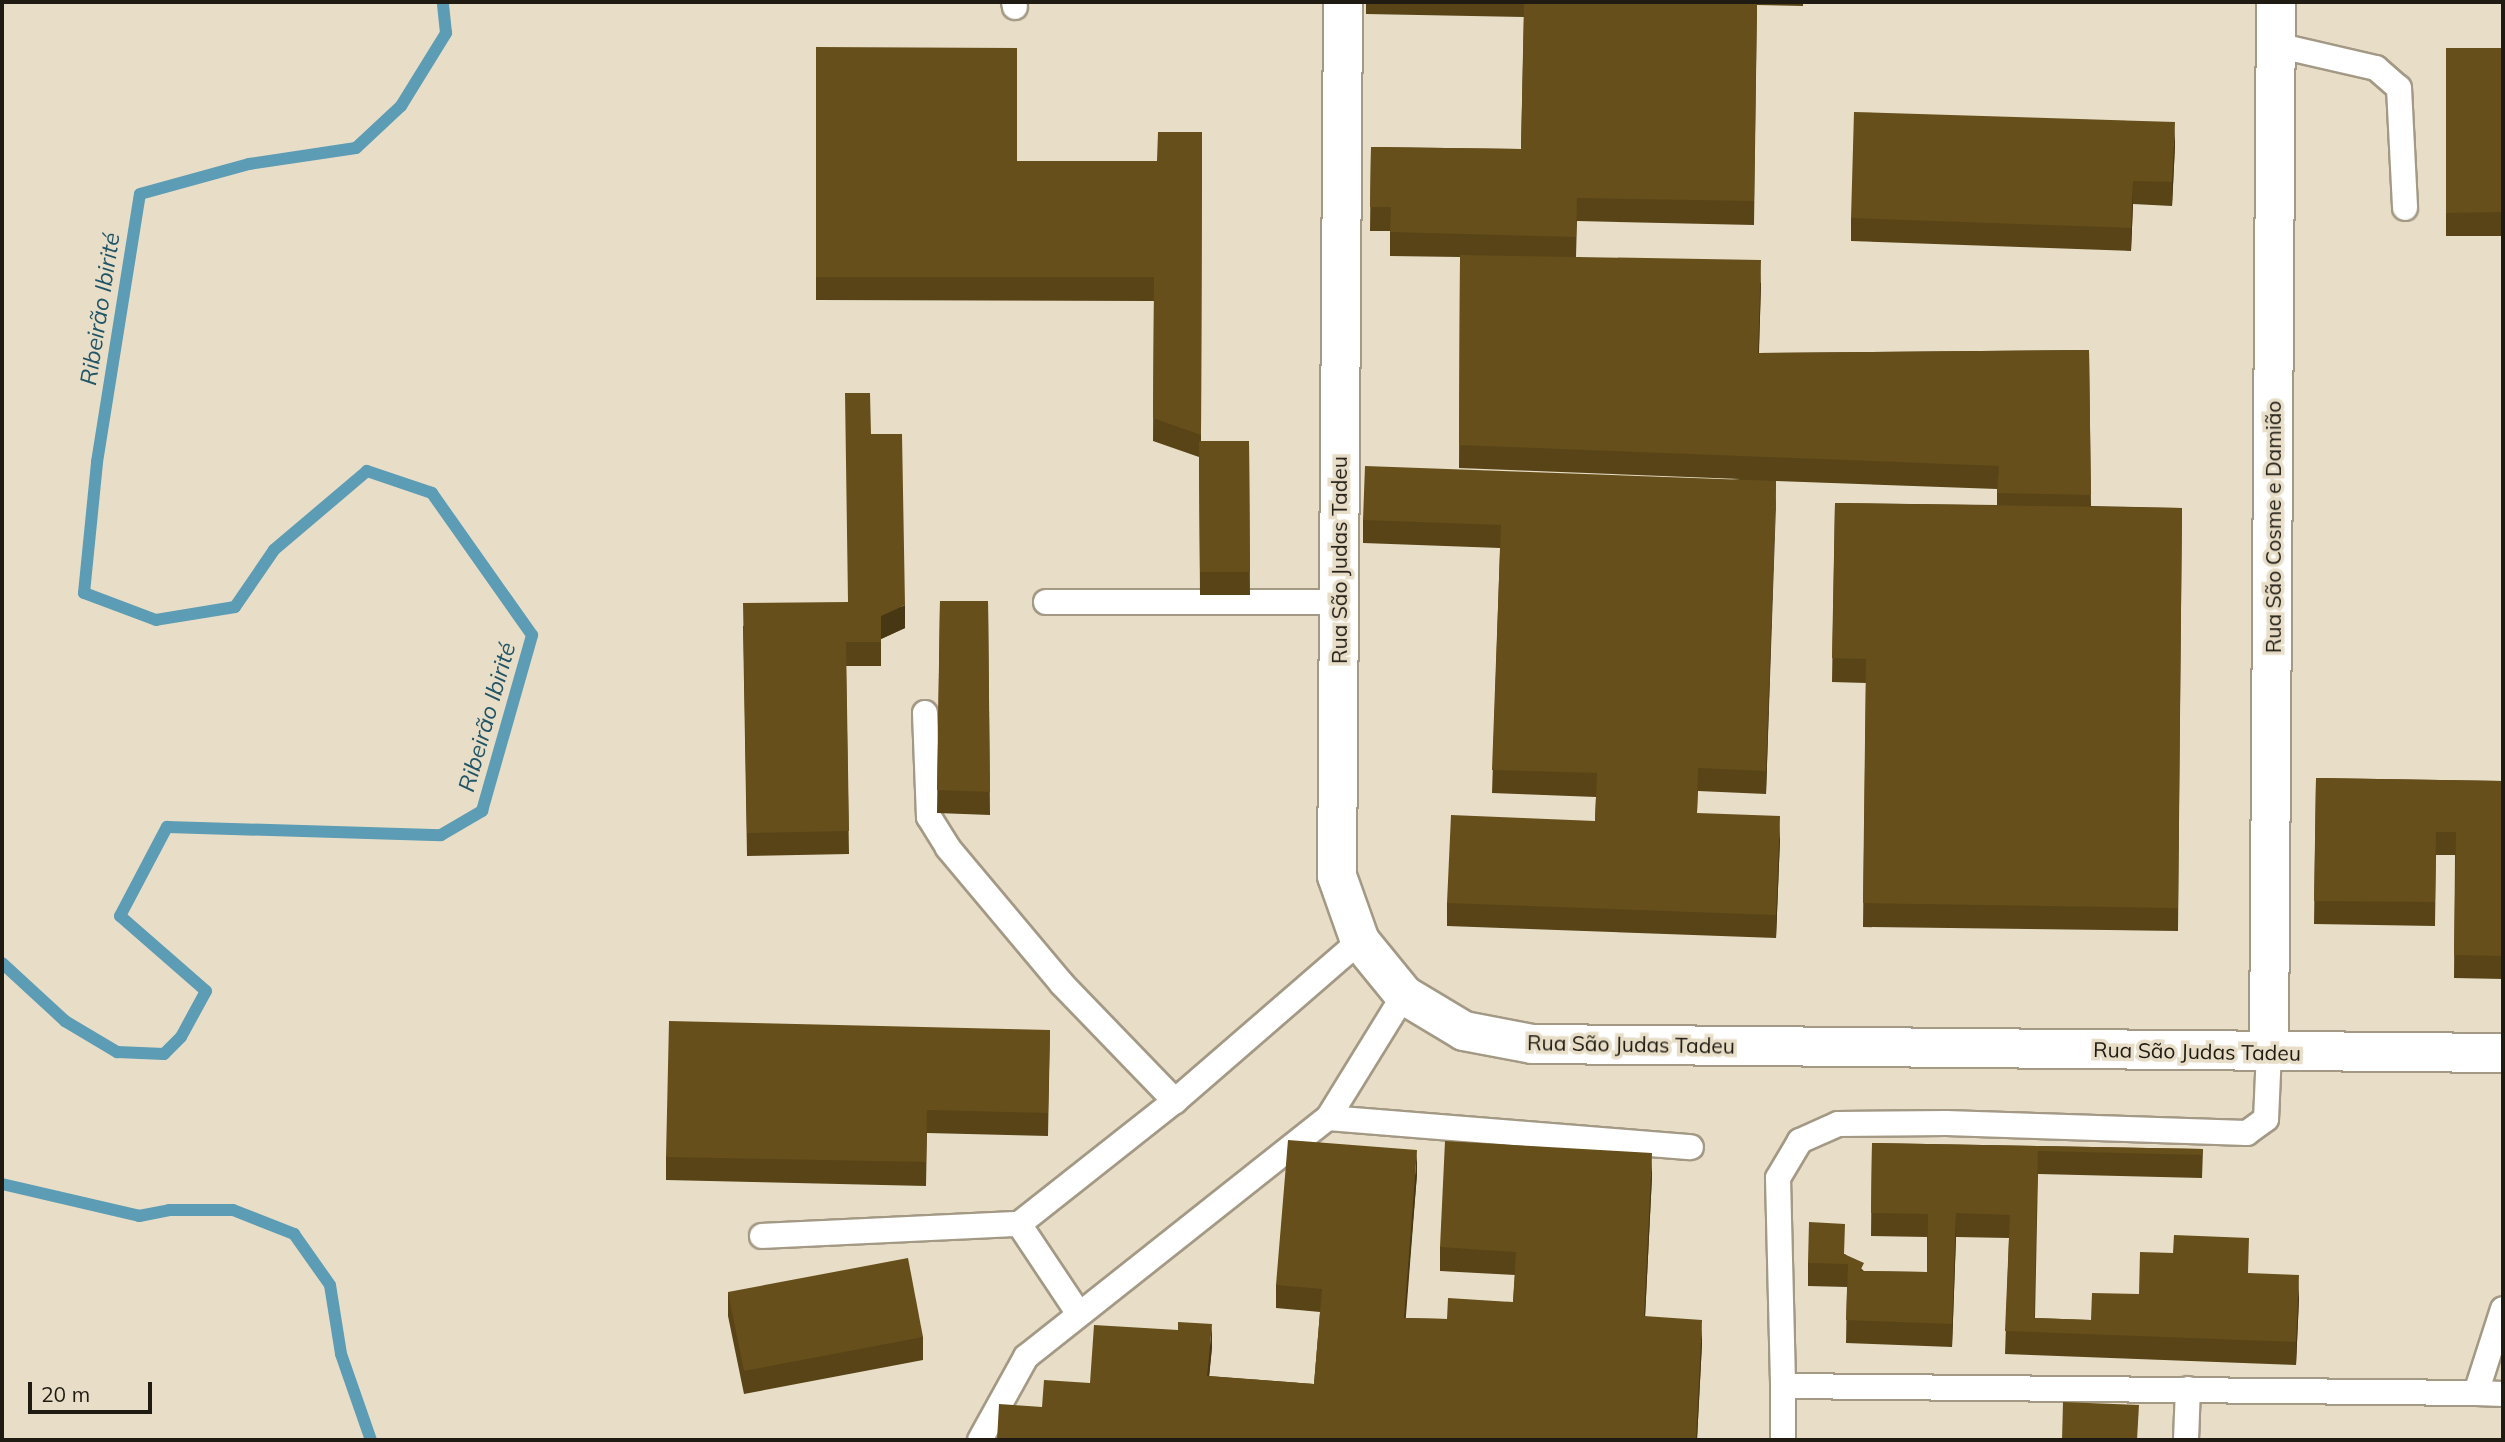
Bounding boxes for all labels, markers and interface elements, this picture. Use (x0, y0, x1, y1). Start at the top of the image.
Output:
water label: Ribeirão Ibirité (74, 231, 126, 387)
street label: Rua São Cosme e Damião (2260, 401, 2286, 653)
street label: Rua São Judas Tadeu (1326, 456, 1352, 664)
water label: Ribeirão Ibirité (453, 639, 521, 795)
street label: Rua São Judas Tadeu (1527, 1030, 1735, 1058)
street label: Rua São Judas Tadeu (2093, 1037, 2301, 1065)
scale bar (32, 1368, 156, 1412)
text: 20 m (41, 1381, 90, 1407)

